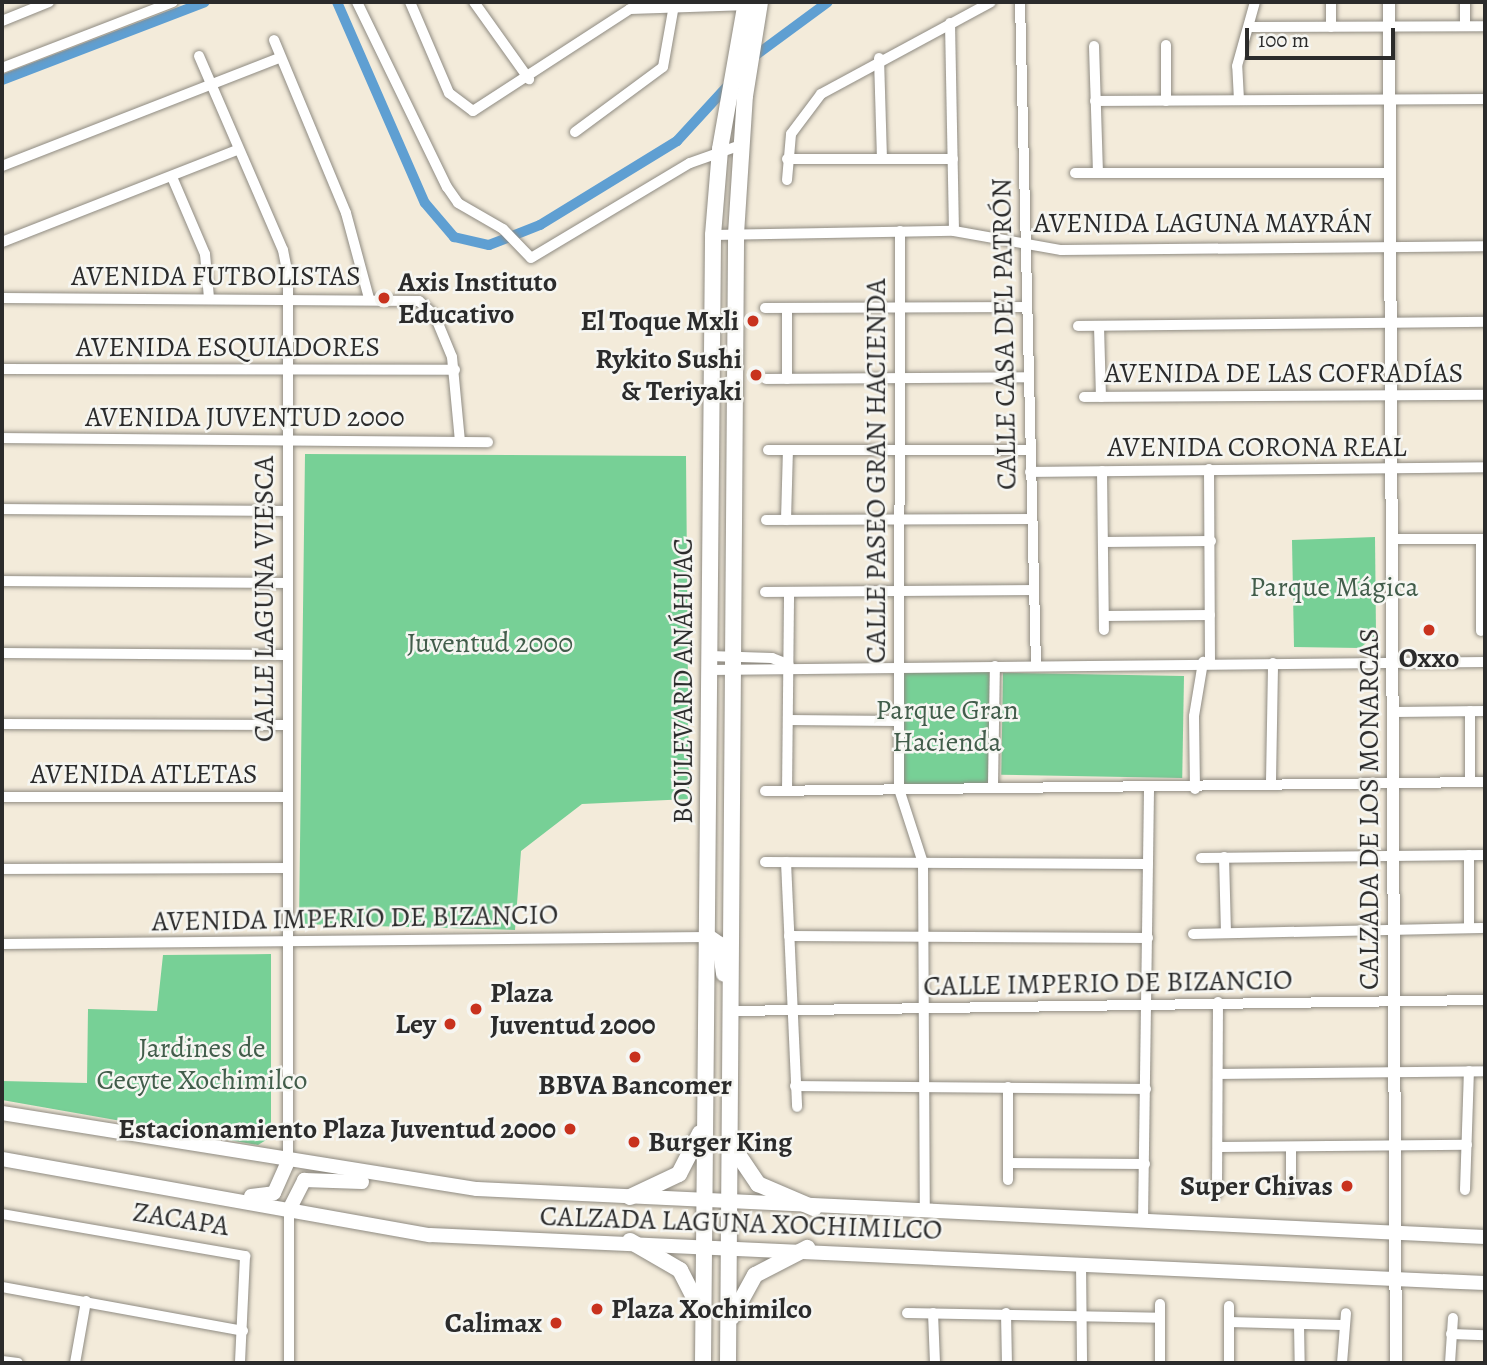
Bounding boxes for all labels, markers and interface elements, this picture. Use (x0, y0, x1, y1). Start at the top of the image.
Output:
scale bar (1249, 14, 1400, 58)
text: 100 m (1258, 26, 1309, 54)
street label: CALLE CASA DEL PATRÓN (984, 178, 1024, 490)
street label: AVENIDA LAGUNA MAYRÁN (1034, 206, 1372, 240)
street label: AVENIDA FUTBOLISTAS (71, 259, 361, 293)
place label: Axis Instituto Educativo (398, 265, 557, 331)
street label: CALLE PASEO GRAN HACIENDA (859, 279, 893, 663)
marker: Axis Instituto Educativo (376, 290, 392, 306)
place label: El Toque Mxli (580, 304, 739, 338)
marker: El Toque Mxli (745, 313, 761, 329)
street label: AVENIDA ESQUIADORES (76, 330, 380, 364)
place label: Rykito Sushi & Teriyaki (595, 342, 742, 408)
street label: AVENIDA DE LAS COFRADÍAS (1105, 356, 1463, 390)
marker: Rykito Sushi & Teriyaki (748, 367, 764, 383)
street label: AVENIDA JUVENTUD 2000 (85, 400, 405, 434)
street label: AVENIDA CORONA REAL (1107, 430, 1407, 464)
street label: CALLE LAGUNA VIESCA (247, 456, 281, 742)
street label: BOULEVARD ANÁHUAC (666, 538, 700, 824)
park label: Parque Mágica (1249, 570, 1419, 604)
marker: Oxxo (1421, 622, 1437, 638)
park label: Juventud 2000 (407, 626, 573, 660)
street label: CALZADA DE LOS MONARCAS (1352, 628, 1386, 990)
place label: Oxxo (1399, 641, 1459, 675)
park label: Parque Gran Hacienda (876, 693, 1018, 759)
street label: AVENIDA ATLETAS (30, 757, 258, 791)
street label: AVENIDA IMPERIO DE BIZANCIO (152, 898, 558, 938)
street label: CALLE IMPERIO DE BIZANCIO (923, 963, 1293, 1003)
place label: Plaza Juventud 2000 (490, 976, 656, 1042)
marker: Plaza Juventud 2000 (468, 1001, 484, 1017)
place label: Ley (395, 1007, 436, 1041)
marker: Ley (442, 1016, 458, 1032)
park label: Jardines de Cecyte Xochimilco (97, 1031, 307, 1097)
marker: BBVA Bancomer (627, 1049, 643, 1065)
place label: BBVA Bancomer (538, 1068, 732, 1102)
place label: Estacionamiento Plaza Juventud 2000 (118, 1112, 556, 1146)
marker: Estacionamiento Plaza Juventud 2000 (562, 1121, 578, 1137)
place label: Burger King (648, 1125, 792, 1159)
marker: Burger King (626, 1134, 642, 1150)
place label: Super Chivas (1180, 1169, 1333, 1203)
marker: Super Chivas (1339, 1178, 1355, 1194)
street label: ZACAPA (131, 1195, 231, 1243)
street label: CALZADA LAGUNA XOCHIMILCO (539, 1199, 943, 1247)
place label: Plaza Xochimilco (611, 1292, 812, 1326)
marker: Plaza Xochimilco (589, 1301, 605, 1317)
place label: Calimax (445, 1306, 542, 1340)
marker: Calimax (548, 1315, 564, 1331)

